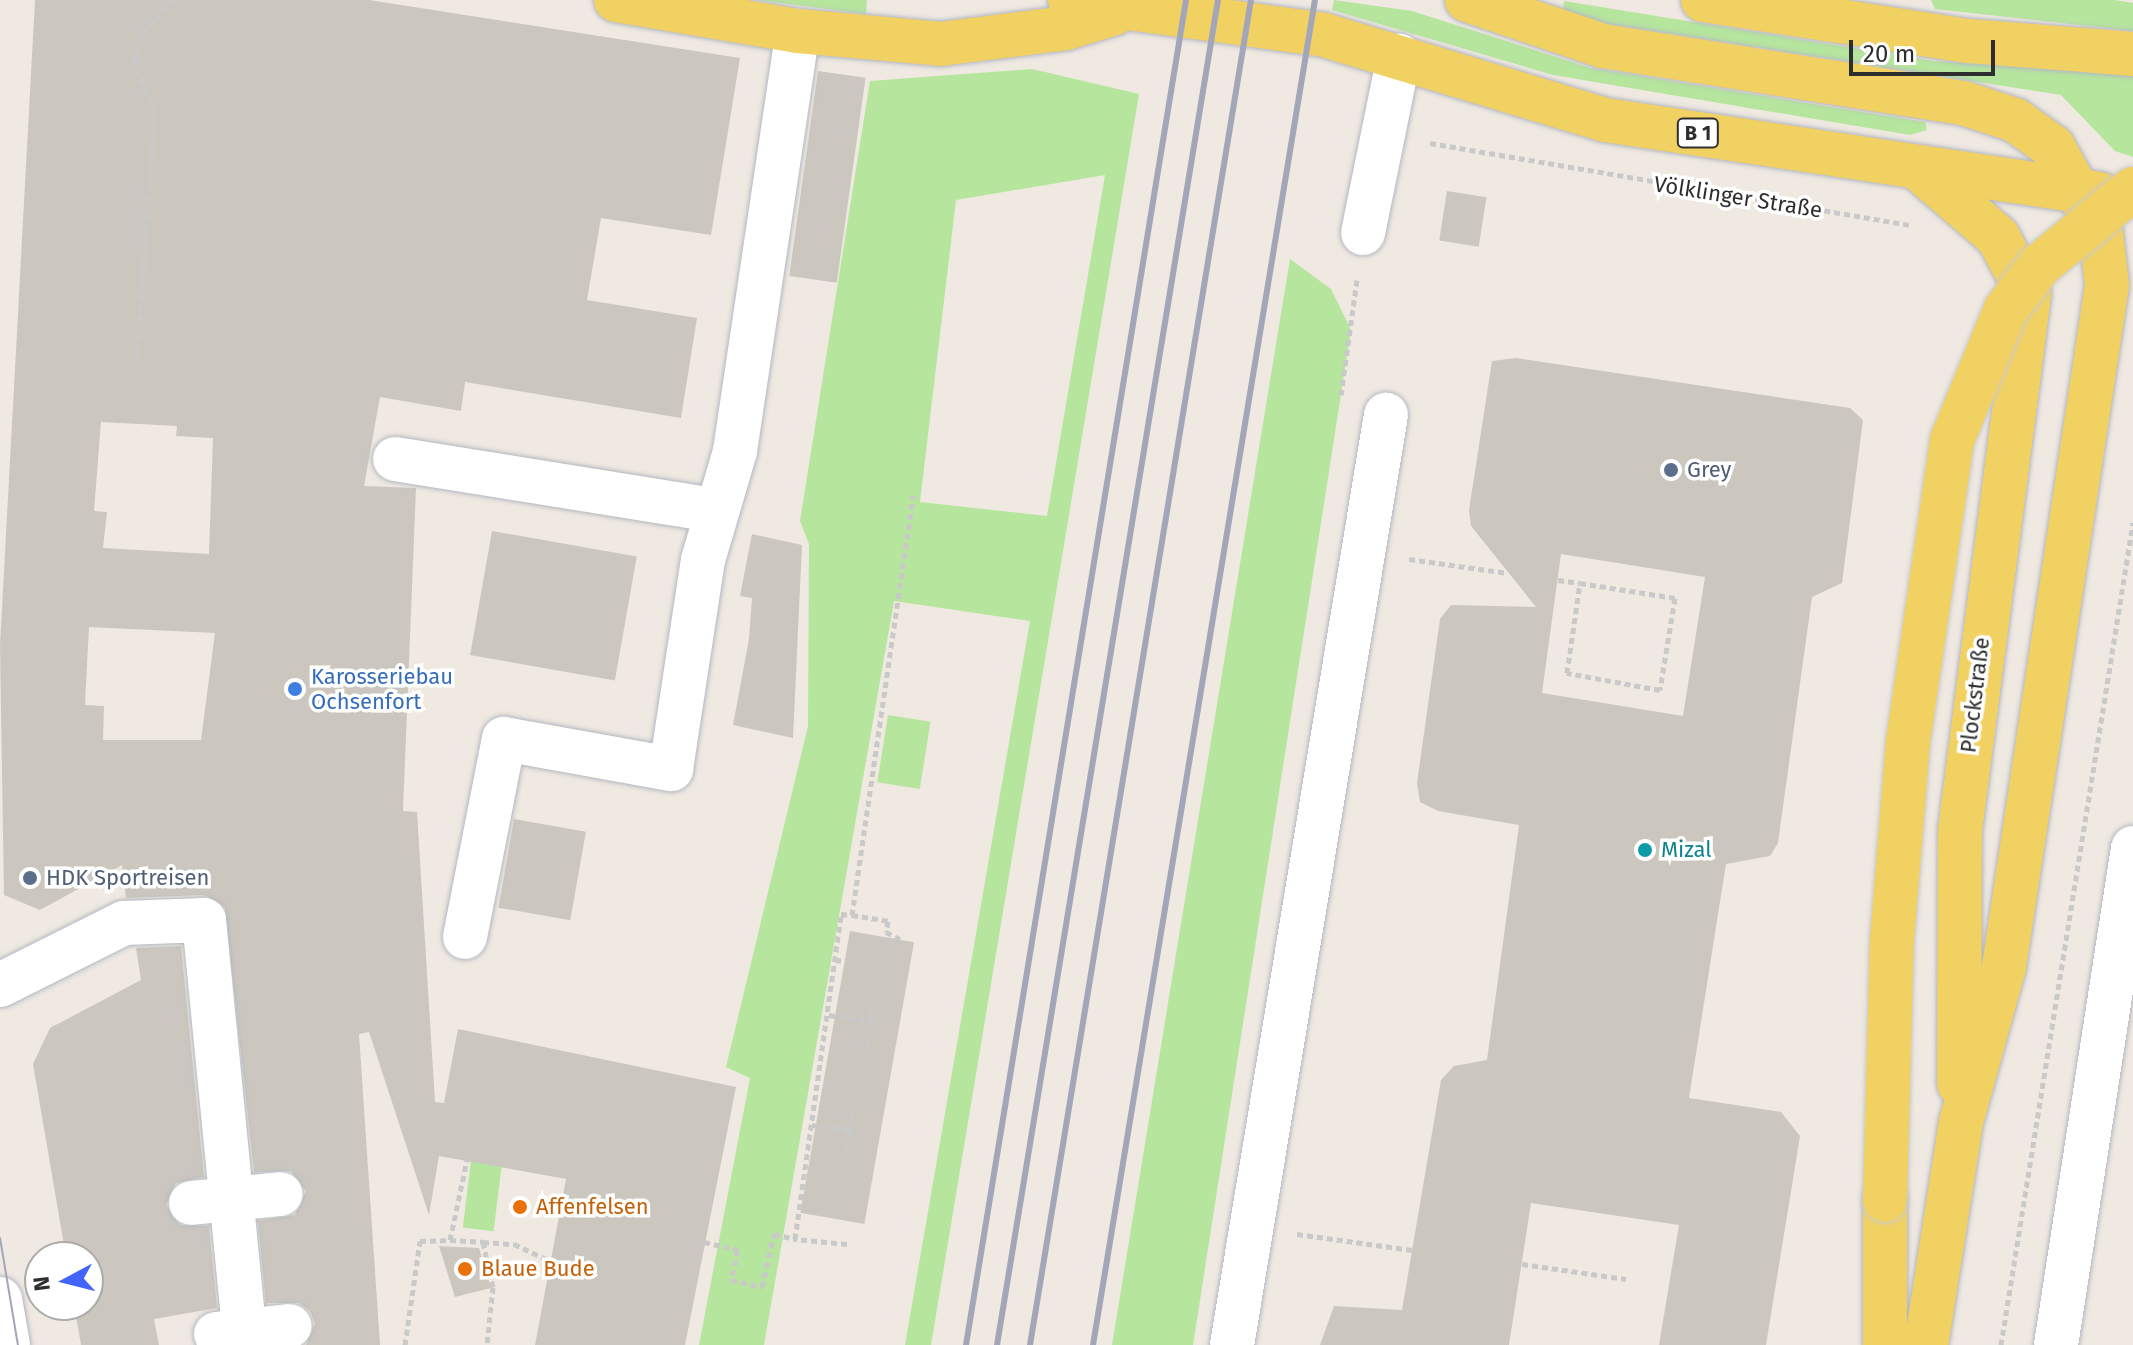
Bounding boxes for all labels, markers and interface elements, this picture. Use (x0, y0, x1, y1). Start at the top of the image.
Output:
scale bar (1853, 24, 1999, 74)
text: 20 m (1863, 40, 1915, 68)
road number: B 1 (1676, 117, 1720, 149)
street label: Völklinger Straße (1652, 171, 1824, 223)
place label: Grey (1687, 457, 1731, 483)
marker: Grey (1662, 461, 1680, 479)
street label: Plockstraße (1955, 636, 1995, 754)
place label: Karosseriebau Ochsenfort (311, 663, 453, 714)
marker: Karosseriebau Ochsenfort (286, 680, 304, 698)
place label: Mizal (1661, 837, 1712, 863)
marker: Mizal (1636, 841, 1654, 859)
place label: HDK Sportreisen (46, 865, 209, 891)
marker: HDK Sportreisen (21, 869, 39, 887)
place label: Affenfelsen (536, 1194, 649, 1220)
marker: Affenfelsen (511, 1198, 529, 1216)
north arrow (24, 1241, 104, 1321)
place label: Blaue Bude (481, 1256, 595, 1282)
marker: Blaue Bude (456, 1260, 474, 1278)
text: N (27, 1275, 56, 1293)

